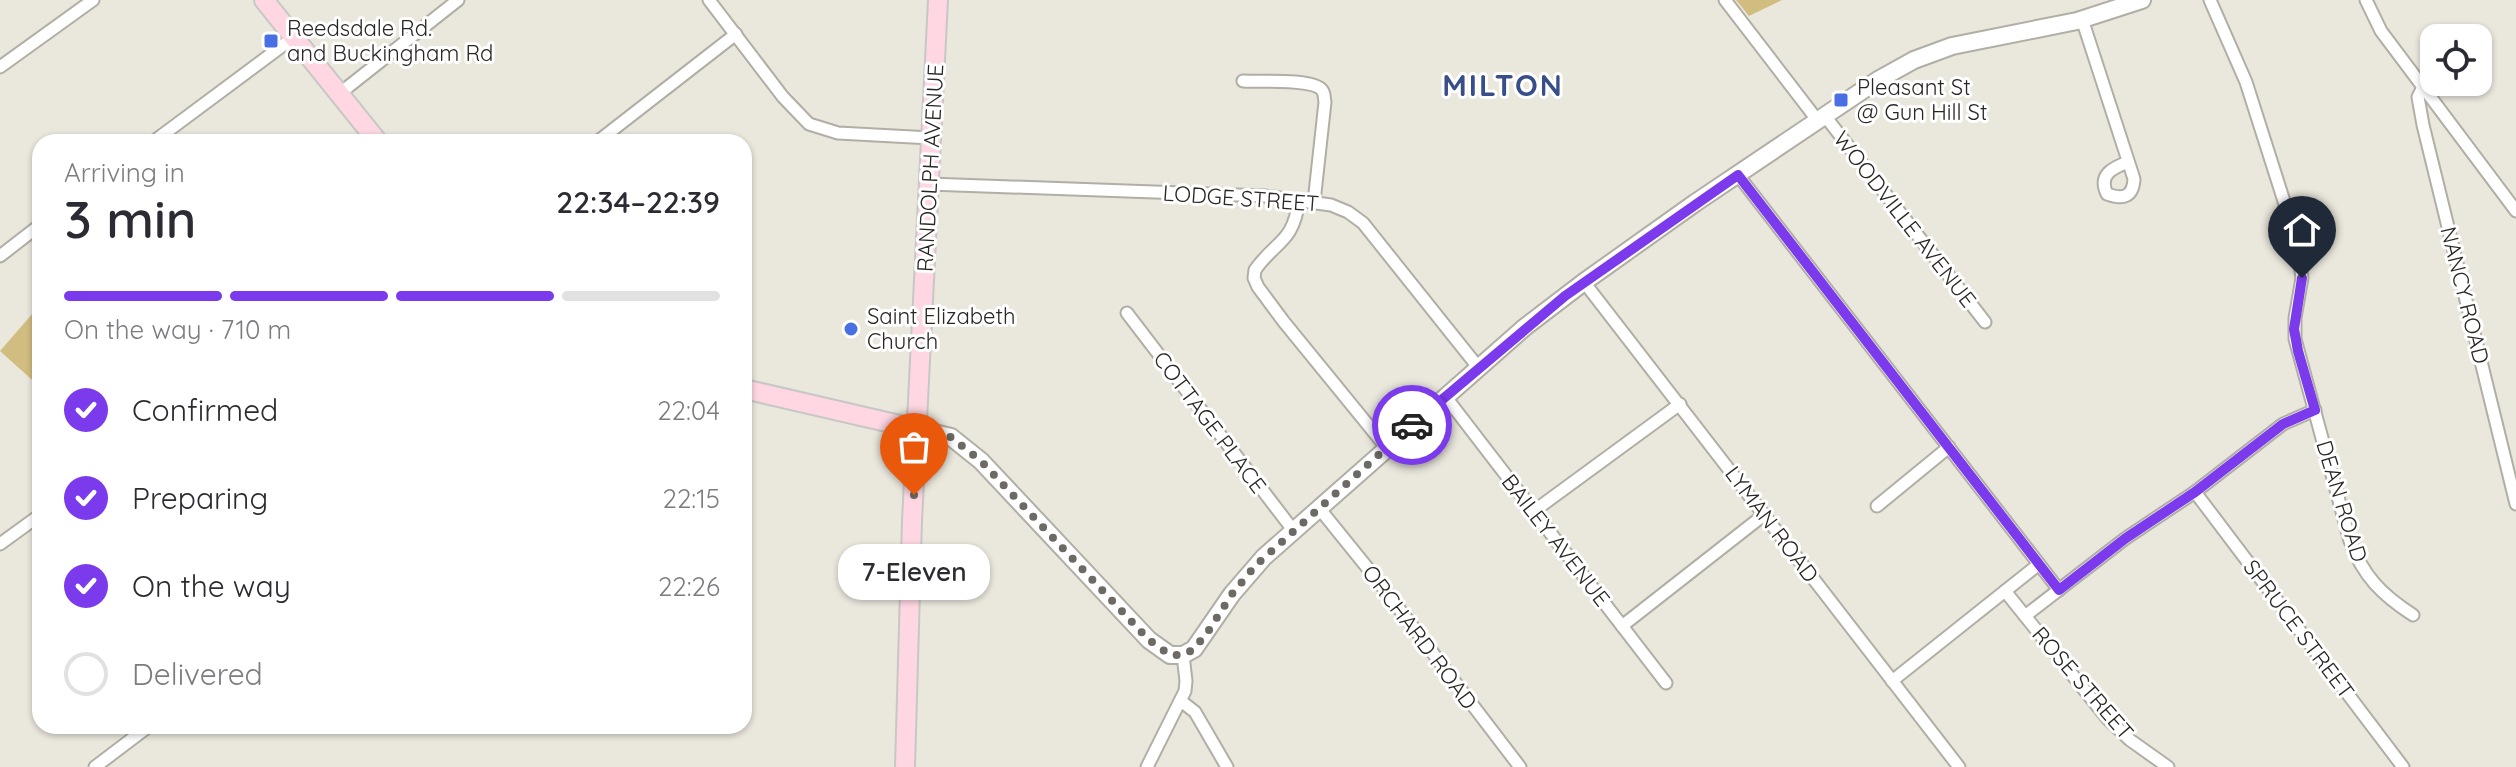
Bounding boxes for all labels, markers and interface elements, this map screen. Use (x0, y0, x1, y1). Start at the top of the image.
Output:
place label: Reedsdale Rd. and Buckingham Rd (287, 14, 493, 67)
map controls (2420, 24, 2492, 96)
button: locate (2420, 24, 2492, 96)
marker: Reedsdale Rd. and Buckingham Rd (262, 32, 280, 50)
street label: RANDOLPH AVENUE (911, 63, 949, 273)
district label: MILTON (1442, 66, 1564, 104)
place label: Pleasant St @ Gun Hill St (1857, 73, 1987, 126)
marker: Pleasant St @ Gun Hill St (1832, 91, 1850, 109)
street label: WOODVILLE AVENUE (1827, 125, 1983, 313)
text: Arriving in (64, 156, 185, 189)
street label: LODGE STREET (1162, 179, 1320, 217)
text: 22:34–22:39 (556, 183, 720, 221)
text: 3 min (64, 186, 197, 251)
pin (2268, 196, 2336, 278)
icon: home (2280, 208, 2324, 252)
street label: NANCY ROAD (2434, 224, 2496, 366)
place label: Saint Elizabeth Church (867, 302, 1015, 355)
text: On the way · 710 m (64, 313, 291, 346)
marker: Saint Elizabeth Church (842, 320, 860, 338)
street label: COTTAGE PLACE (1147, 345, 1273, 499)
courier (1372, 385, 1452, 465)
icon: check (64, 388, 108, 432)
text: Confirmed (132, 391, 278, 429)
text: 22:04 (657, 394, 720, 427)
icon: car (1390, 403, 1434, 447)
pin (880, 413, 948, 495)
icon: bag (892, 425, 936, 469)
street label: DEAN ROAD (2310, 437, 2374, 565)
street label: LYMAN ROAD (1719, 460, 1825, 588)
street label: BAILEY AVENUE (1496, 468, 1616, 612)
icon: check (64, 476, 108, 520)
text: Preparing (132, 479, 268, 517)
text: 22:15 (663, 482, 720, 515)
callout: 7-Eleven (838, 543, 990, 599)
street label: SPRUCE STREET (2237, 554, 2361, 704)
text: 7-Eleven (861, 555, 967, 588)
street label: ORCHARD ROAD (1357, 559, 1483, 715)
icon: check (64, 564, 108, 608)
text: On the way (132, 567, 291, 605)
text: 22:26 (658, 570, 720, 603)
street label: ROSE STREET (2026, 621, 2140, 745)
text: Delivered (132, 655, 263, 693)

